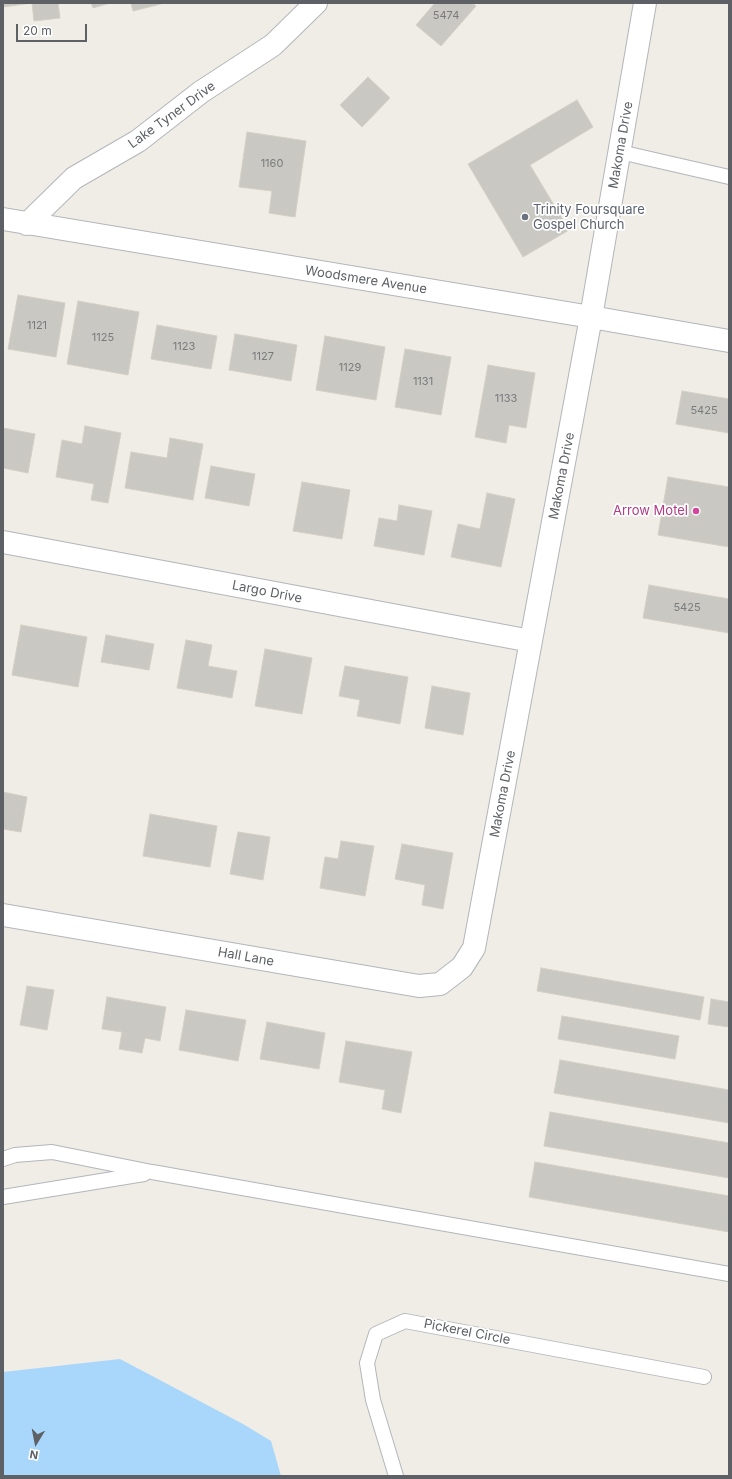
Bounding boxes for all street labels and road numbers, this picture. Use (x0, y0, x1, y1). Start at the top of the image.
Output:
street label: Lake Tyner Drive (125, 78, 219, 152)
street label: Makoma Drive (606, 100, 636, 190)
street label: Woodsmere Avenue (304, 263, 428, 297)
street label: Makoma Drive (546, 431, 578, 521)
street label: Largo Drive (231, 578, 303, 606)
street label: Makoma Drive (487, 749, 519, 839)
street label: Hall Lane (217, 944, 275, 970)
street label: Pickerel Circle (422, 1316, 512, 1348)

